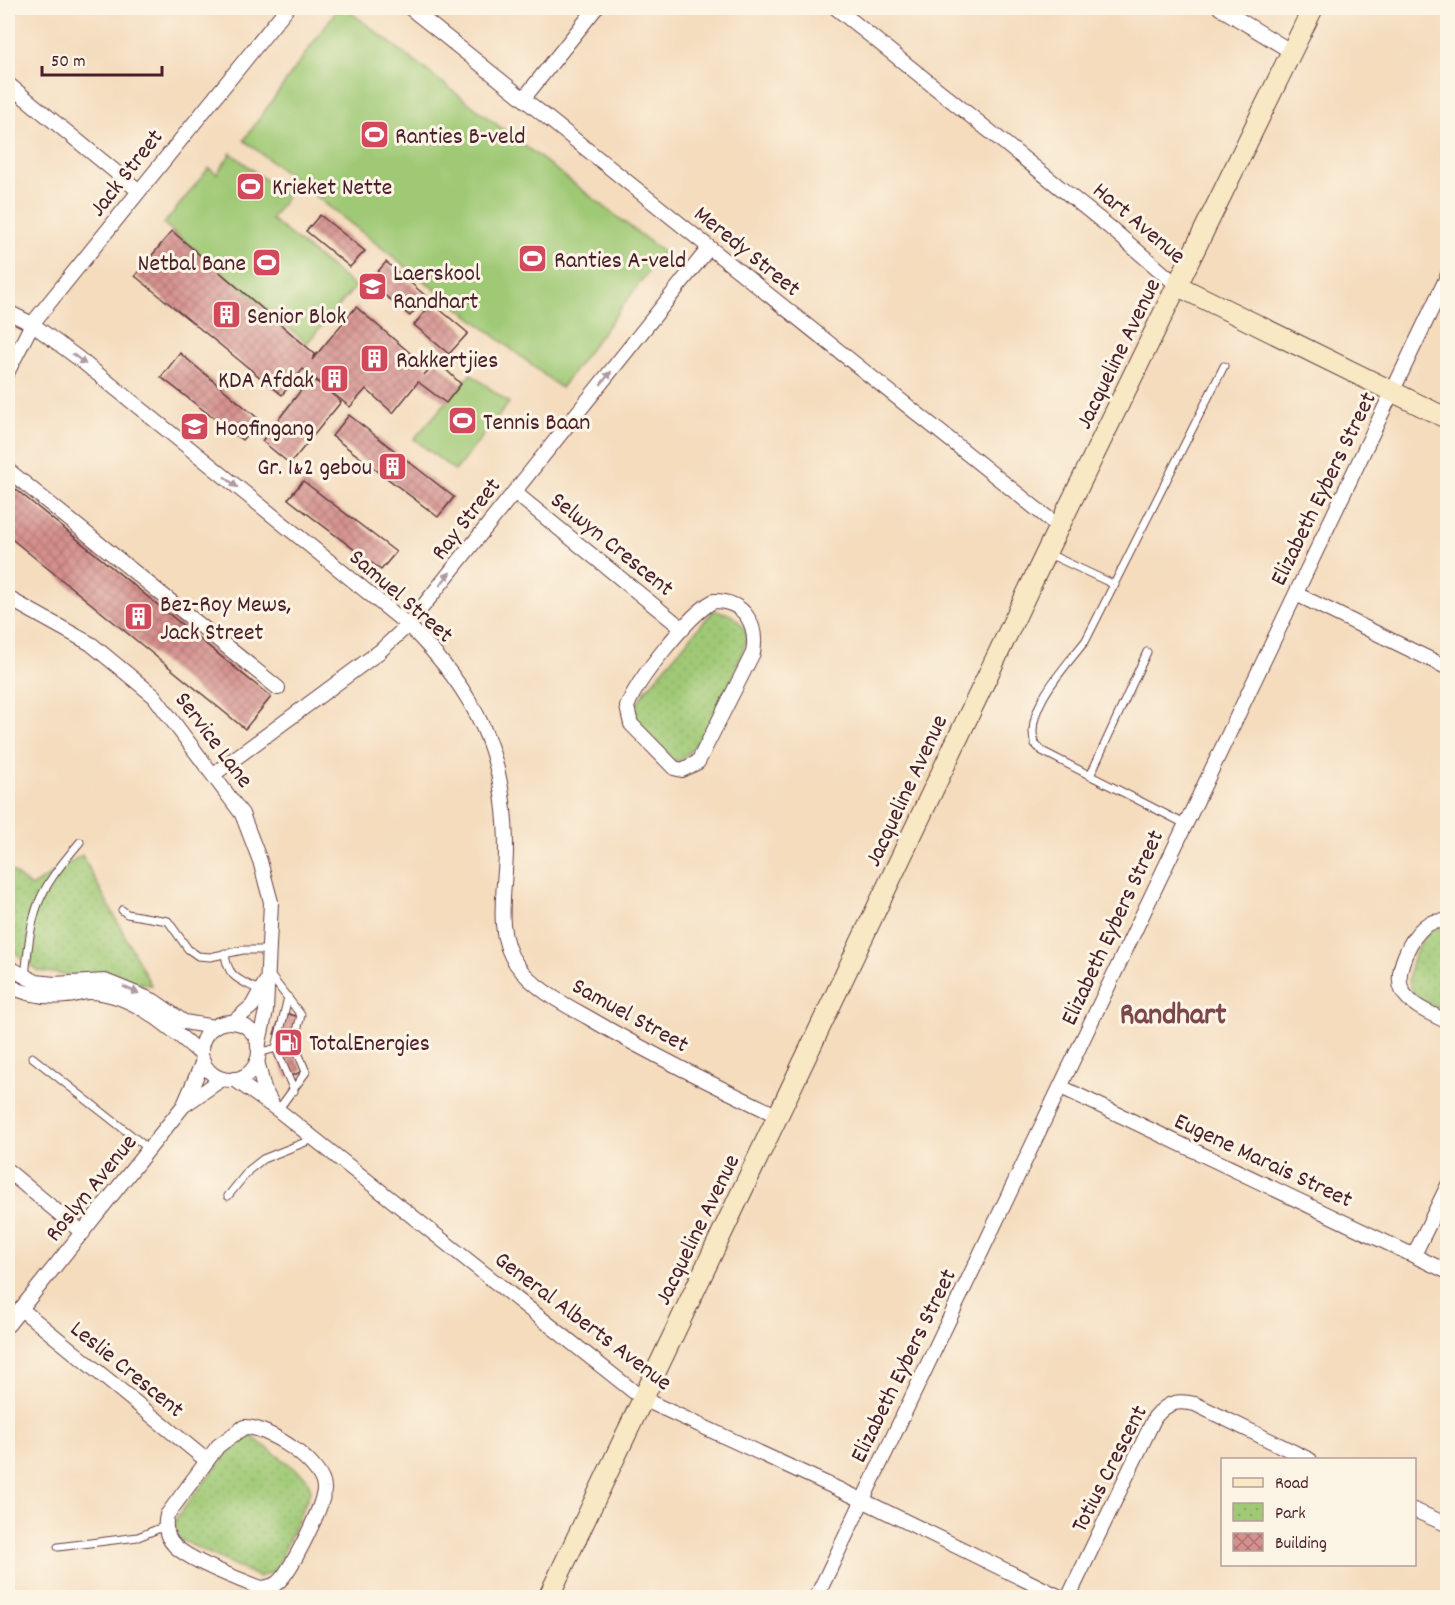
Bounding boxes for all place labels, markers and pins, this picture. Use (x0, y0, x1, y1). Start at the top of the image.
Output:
sports icon: Ranties B-veld (358, 119, 390, 151)
place label: Ranties B-veld (395, 121, 526, 155)
sports icon: Krieket Nette (235, 170, 267, 202)
place label: Krieket Nette (272, 172, 392, 206)
sports icon: Ranties A-veld (517, 243, 549, 275)
place label: Ranties A-veld (554, 245, 686, 279)
sports icon: Netbal Bane (251, 246, 283, 278)
place label: Netbal Bane (138, 248, 246, 282)
place label: Laerskool Randhart (393, 258, 481, 320)
school or university icon: Laerskool Randhart (356, 270, 388, 302)
building icon: Senior Blok (210, 299, 242, 331)
place label: Senior Blok (247, 301, 346, 335)
building icon: Rakkertjies (359, 343, 391, 375)
place label: Rakkertjies (396, 345, 498, 379)
building icon: KDA Afdak (319, 363, 351, 395)
place label: KDA Afdak (218, 365, 314, 399)
sports icon: Tennis Baan (446, 405, 478, 437)
place label: Tennis Baan (483, 407, 590, 441)
school or university icon: Hoofingang (178, 411, 210, 443)
place label: Hoofingang (215, 413, 314, 447)
building icon: Gr. 1&2 gebou (377, 450, 409, 482)
place label: Gr. 1&2 gebou (257, 452, 372, 486)
place label: Bez-Roy Mews, Jack Street (160, 589, 292, 651)
building icon: Bez-Roy Mews, Jack Street (123, 601, 155, 633)
fuel station icon: TotalEnergies (272, 1026, 304, 1058)
place label: TotalEnergies (309, 1028, 430, 1062)

